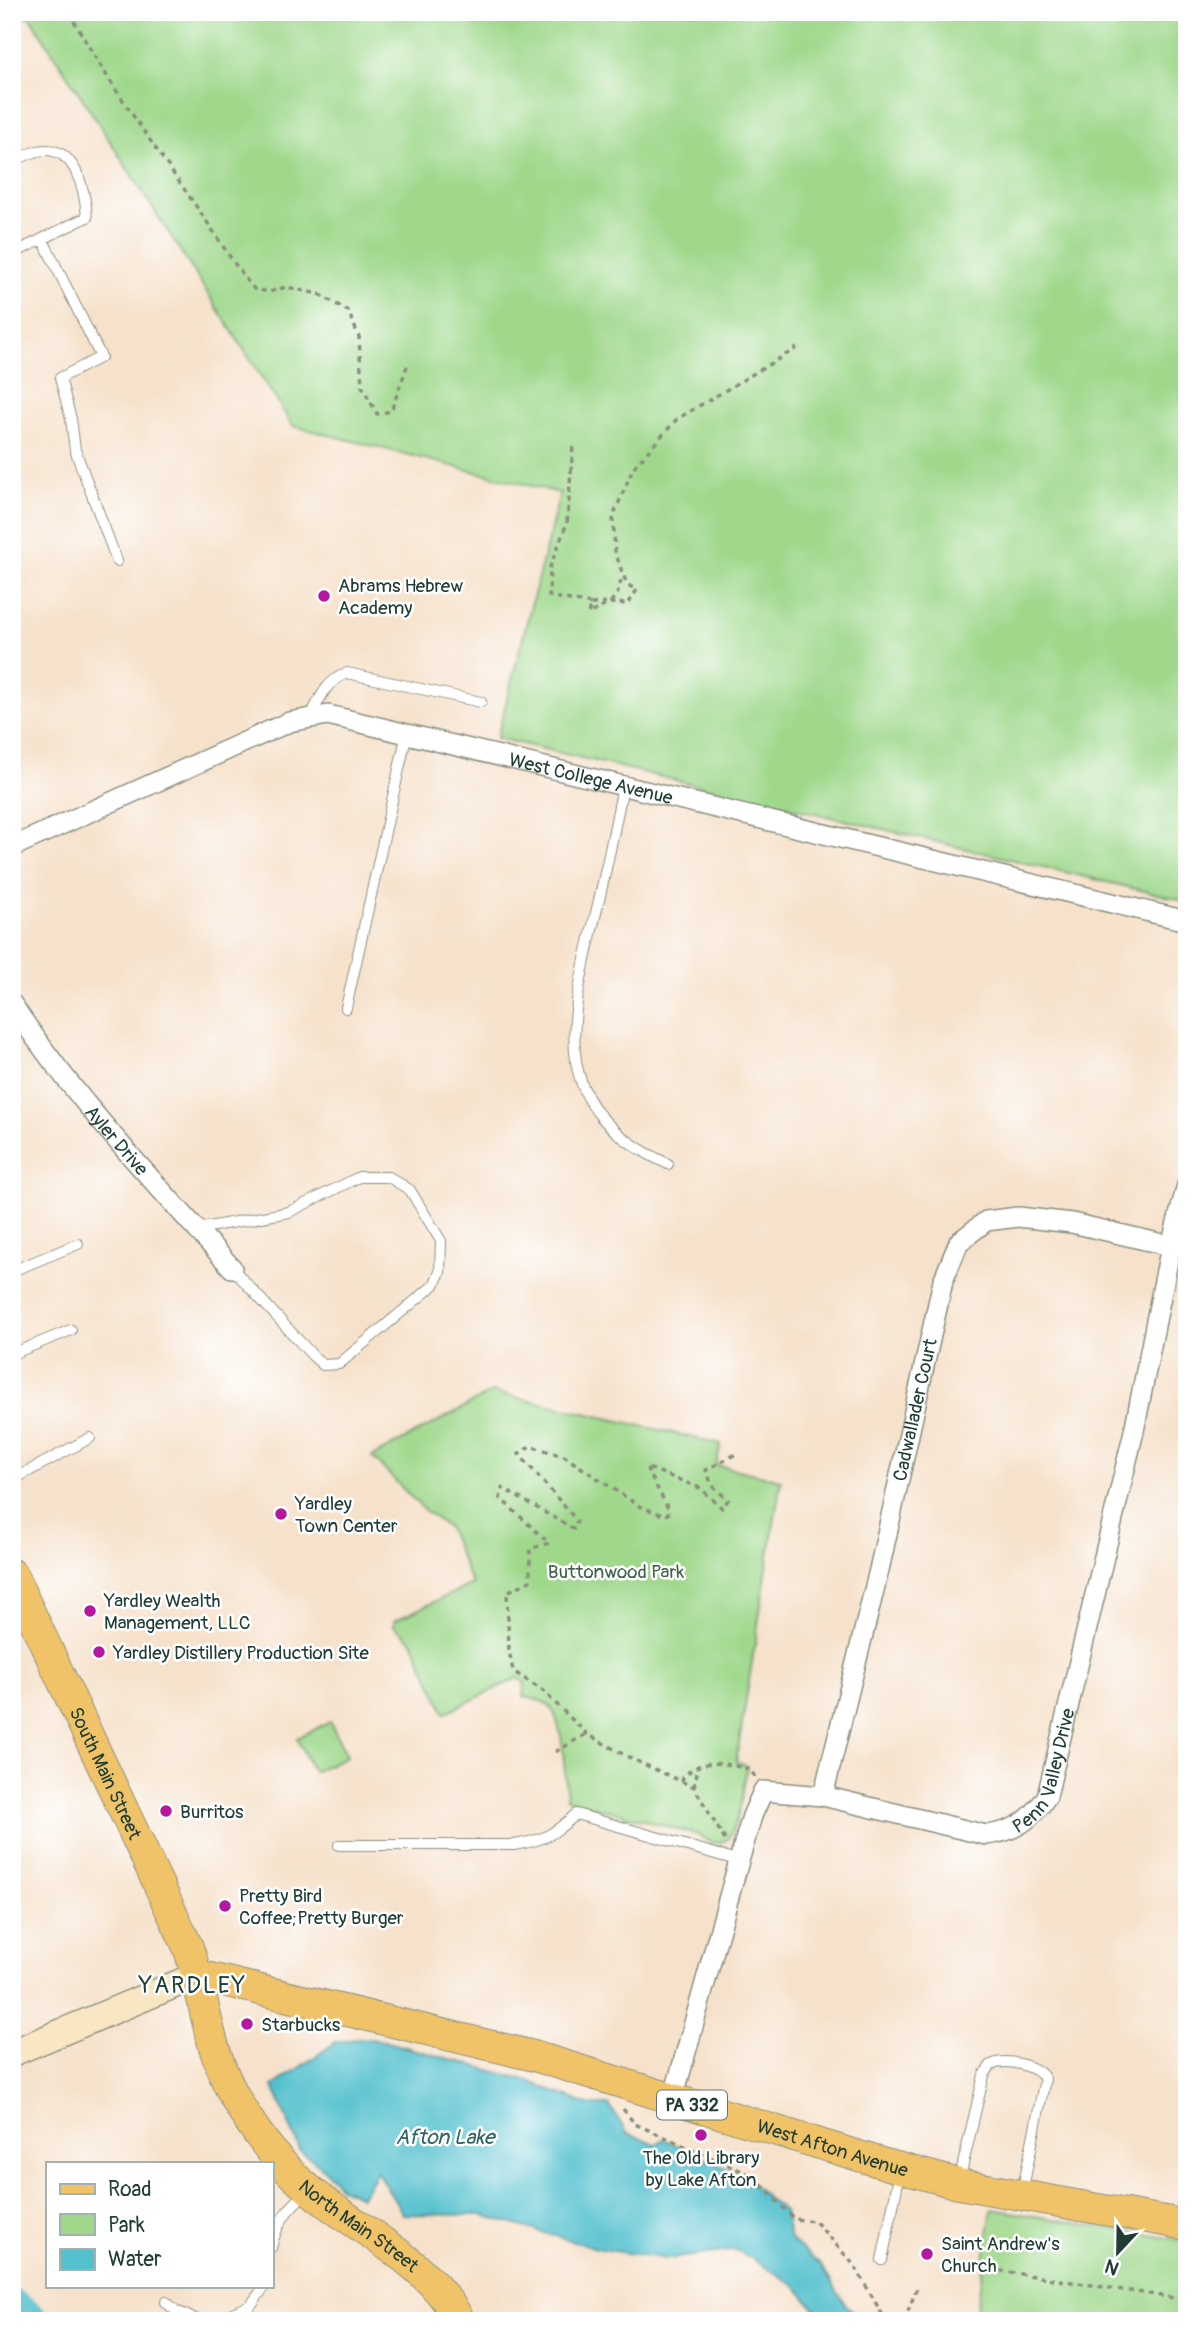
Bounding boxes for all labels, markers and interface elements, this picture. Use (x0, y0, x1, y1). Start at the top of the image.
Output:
place label: Abrams Hebrew Academy (338, 574, 463, 620)
marker: Abrams Hebrew Academy (316, 588, 332, 604)
street label: West College Avenue (506, 748, 676, 810)
street label: Ayler Drive (79, 1101, 154, 1181)
street label: Cadwallader Court (888, 1336, 943, 1483)
place label: Yardley Town Center (294, 1492, 398, 1538)
marker: Yardley Town Center (273, 1506, 289, 1522)
park label: Buttonwood Park (548, 1560, 684, 1584)
place label: Yardley Wealth Management, LLC (103, 1589, 250, 1635)
marker: Yardley Wealth Management, LLC (82, 1603, 98, 1619)
place label: Yardley Distillery Production Site (112, 1641, 370, 1665)
marker: Yardley Distillery Production Site (91, 1644, 107, 1660)
street label: South Main Street (63, 1703, 147, 1844)
street label: Penn Valley Drive (1008, 1705, 1081, 1839)
place label: Burritos (180, 1800, 244, 1824)
marker: Burritos (158, 1803, 174, 1819)
place label: Pretty Bird Coffee;Pretty Burger (239, 1884, 404, 1930)
marker: Pretty Bird Coffee;Pretty Burger (217, 1898, 233, 1914)
district label: YARDLEY (138, 1971, 247, 2000)
place label: Starbucks (261, 2013, 341, 2037)
marker: Starbucks (239, 2016, 255, 2032)
road number: PA 332 (657, 2090, 727, 2120)
street label: West Afton Avenue (754, 2114, 911, 2183)
water label: Afton Lake (396, 2124, 497, 2151)
marker: The Old Library by Lake Afton (693, 2127, 709, 2143)
place label: The Old Library by Lake Afton (643, 2146, 759, 2192)
legend (46, 2162, 273, 2288)
street label: North Main Street (293, 2175, 424, 2278)
text: Road (108, 2176, 152, 2203)
text: Park (108, 2212, 145, 2239)
north arrow (1084, 2218, 1154, 2288)
place label: Saint Andrew's Church (941, 2232, 1060, 2278)
text: Water (108, 2246, 162, 2273)
marker: Saint Andrew's Church (919, 2246, 935, 2262)
text: N (1101, 2253, 1122, 2280)

